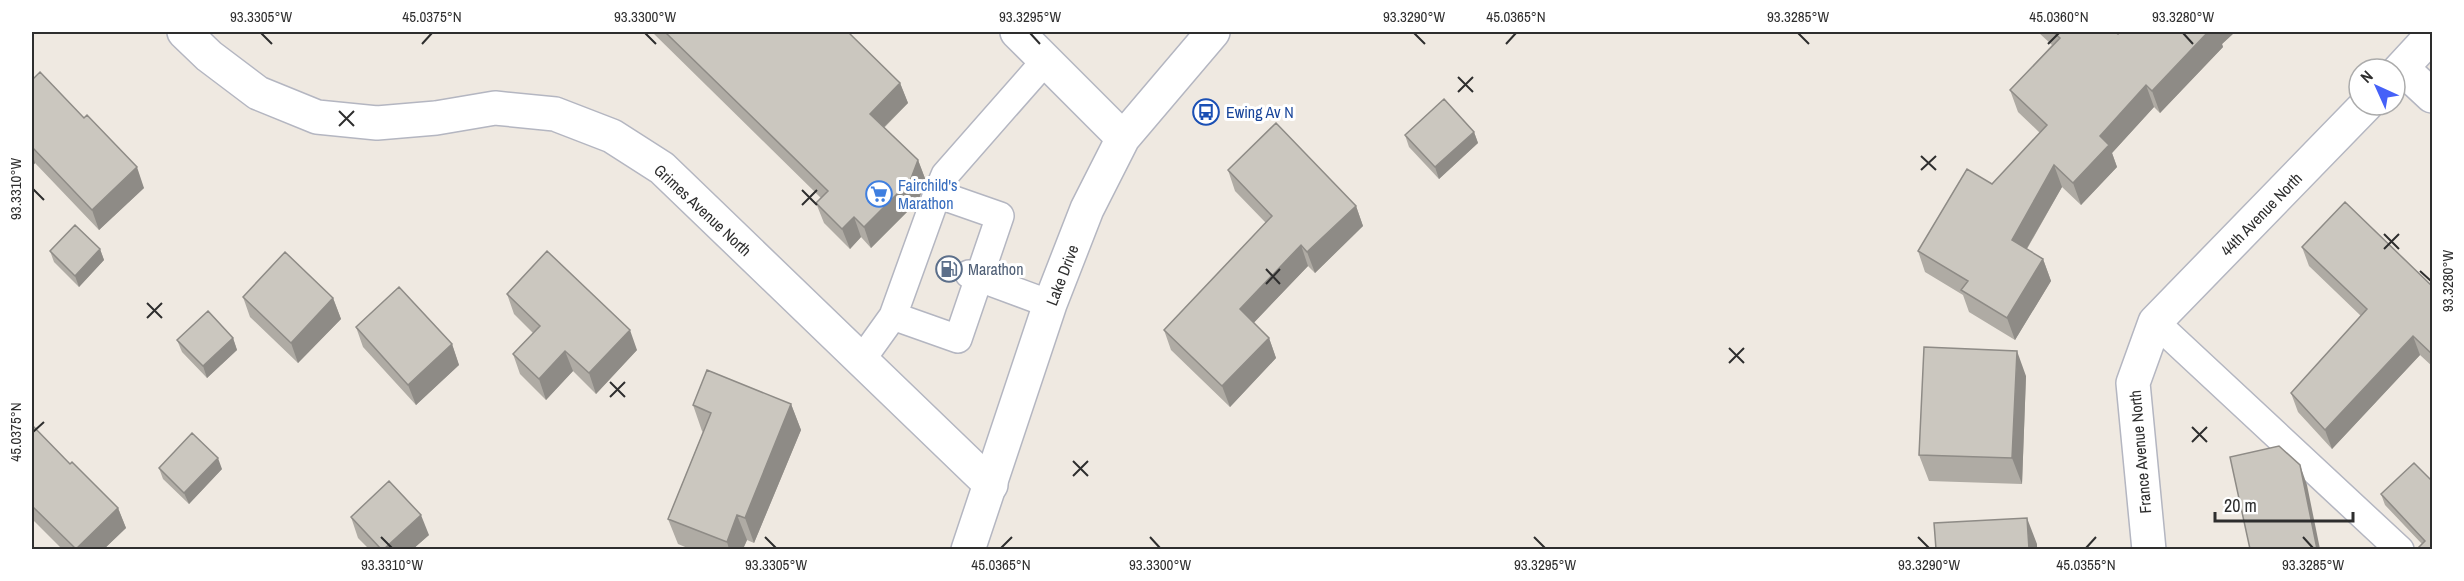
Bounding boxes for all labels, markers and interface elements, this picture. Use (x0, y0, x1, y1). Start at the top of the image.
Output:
text: 93.3305°W (230, 6, 292, 27)
text: 45.0375°N (402, 6, 462, 27)
text: 93.3300°W (614, 6, 676, 27)
text: 93.3295°W (999, 6, 1061, 27)
text: 93.3290°W (1383, 6, 1445, 27)
text: 45.0365°N (1486, 6, 1546, 27)
text: 93.3285°W (1767, 6, 1829, 27)
text: 45.0360°N (2029, 6, 2089, 27)
text: 93.3280°W (2152, 6, 2214, 27)
north arrow (2347, 57, 2407, 117)
text: N (2355, 65, 2378, 88)
bus stop icon: Ewing Av N (1191, 97, 1221, 127)
place label: Ewing Av N (1226, 101, 1294, 123)
text: 93.3310°W (5, 158, 26, 220)
street label: Grimes Avenue North (649, 159, 757, 261)
street label: 44th Avenue North (2215, 167, 2307, 261)
place label: Fairchild's Marathon (898, 174, 957, 214)
supermarket icon: Fairchild's Marathon (864, 179, 894, 209)
street label: Lake Drive (1040, 241, 1084, 309)
text: 93.3280°W (2437, 250, 2458, 312)
fuel station icon: Marathon (934, 254, 964, 284)
place label: Marathon (968, 258, 1023, 280)
street label: France Avenue North (2124, 389, 2156, 515)
text: 45.0375°N (5, 402, 26, 462)
scale bar (2215, 485, 2353, 523)
text: 20 m (2224, 493, 2257, 518)
text: 93.3310°W (361, 554, 423, 575)
text: 93.3305°W (745, 554, 807, 575)
text: 45.0365°N (971, 554, 1031, 575)
text: 93.3300°W (1129, 554, 1191, 575)
text: 93.3295°W (1514, 554, 1576, 575)
text: 93.3290°W (1898, 554, 1960, 575)
text: 45.0355°N (2056, 554, 2116, 575)
text: 93.3285°W (2282, 554, 2344, 575)

